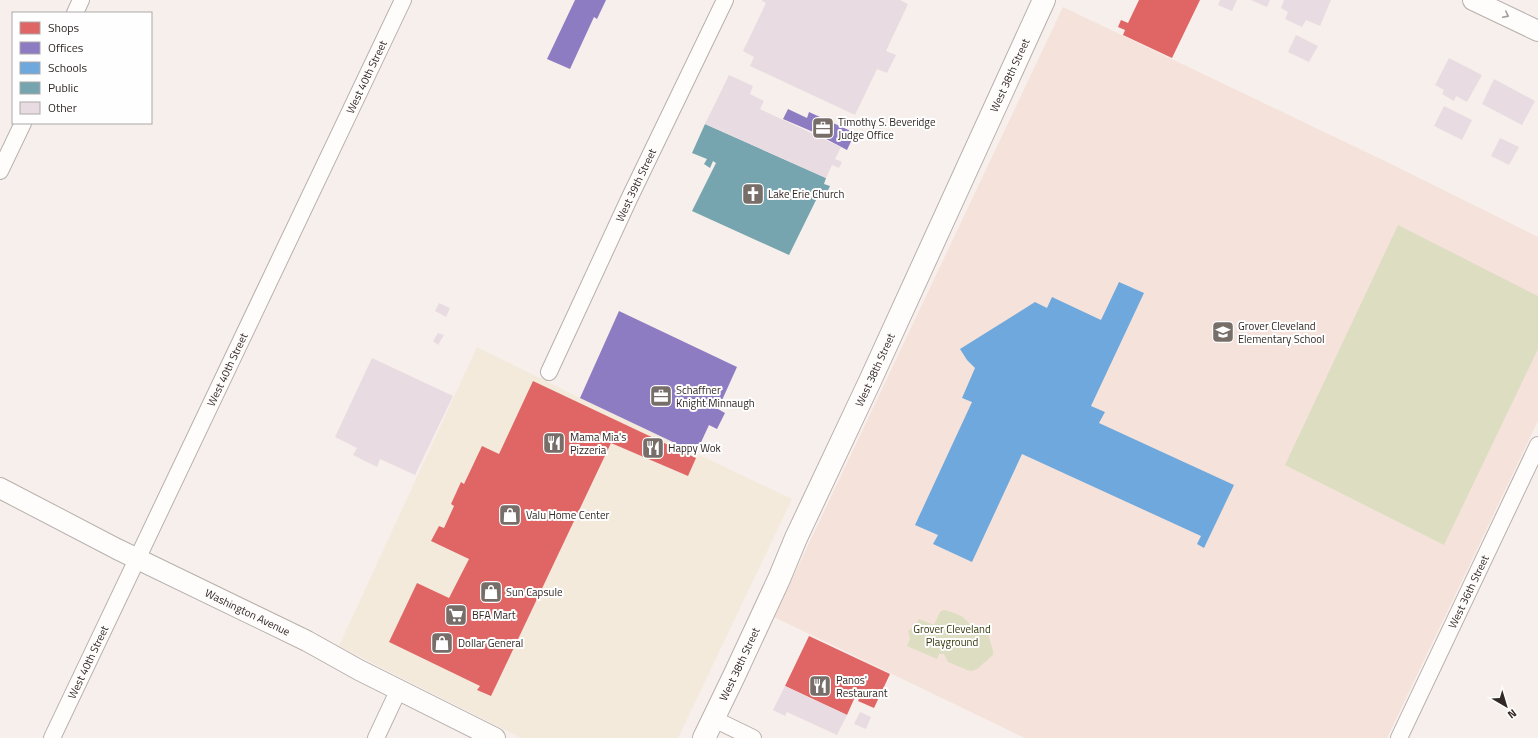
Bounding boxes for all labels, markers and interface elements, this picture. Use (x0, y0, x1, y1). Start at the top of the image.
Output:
one-way arrow (1501, 11, 1509, 18)
legend (12, 12, 152, 124)
text: Shops (48, 18, 80, 37)
street label: West 38th Street (986, 36, 1034, 115)
text: Offices (48, 38, 84, 57)
street label: West 40th Street (342, 38, 391, 116)
text: Schools (48, 58, 88, 77)
text: Public (48, 78, 78, 97)
text: Other (48, 98, 77, 117)
place label: Timothy S. Beveridge Judge Office (838, 114, 936, 143)
office icon: Timothy S. Beveridge Judge Office (810, 115, 836, 141)
street label: West 39th Street (612, 146, 660, 224)
church icon: Lake Erie Church (740, 181, 766, 207)
place label: Lake Erie Church (768, 186, 844, 202)
place label: Grover Cleveland Elementary School (1238, 318, 1325, 347)
school or university icon: Grover Cleveland Elementary School (1210, 319, 1236, 345)
street label: West 40th Street (203, 330, 252, 409)
street label: West 38th Street (851, 330, 899, 409)
place label: Schaffner Knight Minnaugh (676, 382, 755, 411)
office icon: Schaffner Knight Minnaugh (648, 383, 674, 409)
place label: Mama Mia's Pizzeria (570, 429, 626, 458)
restaurant icon: Mama Mia's Pizzeria (541, 430, 567, 456)
restaurant icon: Happy Wok (640, 435, 666, 461)
place label: Happy Wok (668, 440, 721, 456)
shop icon: Valu Home Center (497, 502, 523, 528)
place label: Valu Home Center (526, 507, 609, 523)
street label: West 36th Street (1444, 552, 1493, 631)
shop icon: Sun Capsule (478, 579, 504, 605)
place label: Sun Capsule (506, 584, 563, 600)
street label: Washington Avenue (202, 585, 293, 640)
supermarket icon: BFA Mart (443, 602, 469, 628)
place label: BFA Mart (472, 607, 516, 623)
park label: Grover Cleveland Playground (913, 621, 991, 650)
street label: West 40th Street (64, 623, 112, 701)
street label: West 38th Street (715, 625, 764, 703)
shop icon: Dollar General (429, 630, 455, 656)
place label: Dollar General (458, 635, 523, 651)
place label: Panos' Restaurant (836, 672, 888, 701)
restaurant icon: Panos' Restaurant (807, 673, 833, 699)
north arrow (1486, 686, 1526, 726)
text: N (1504, 705, 1520, 723)

